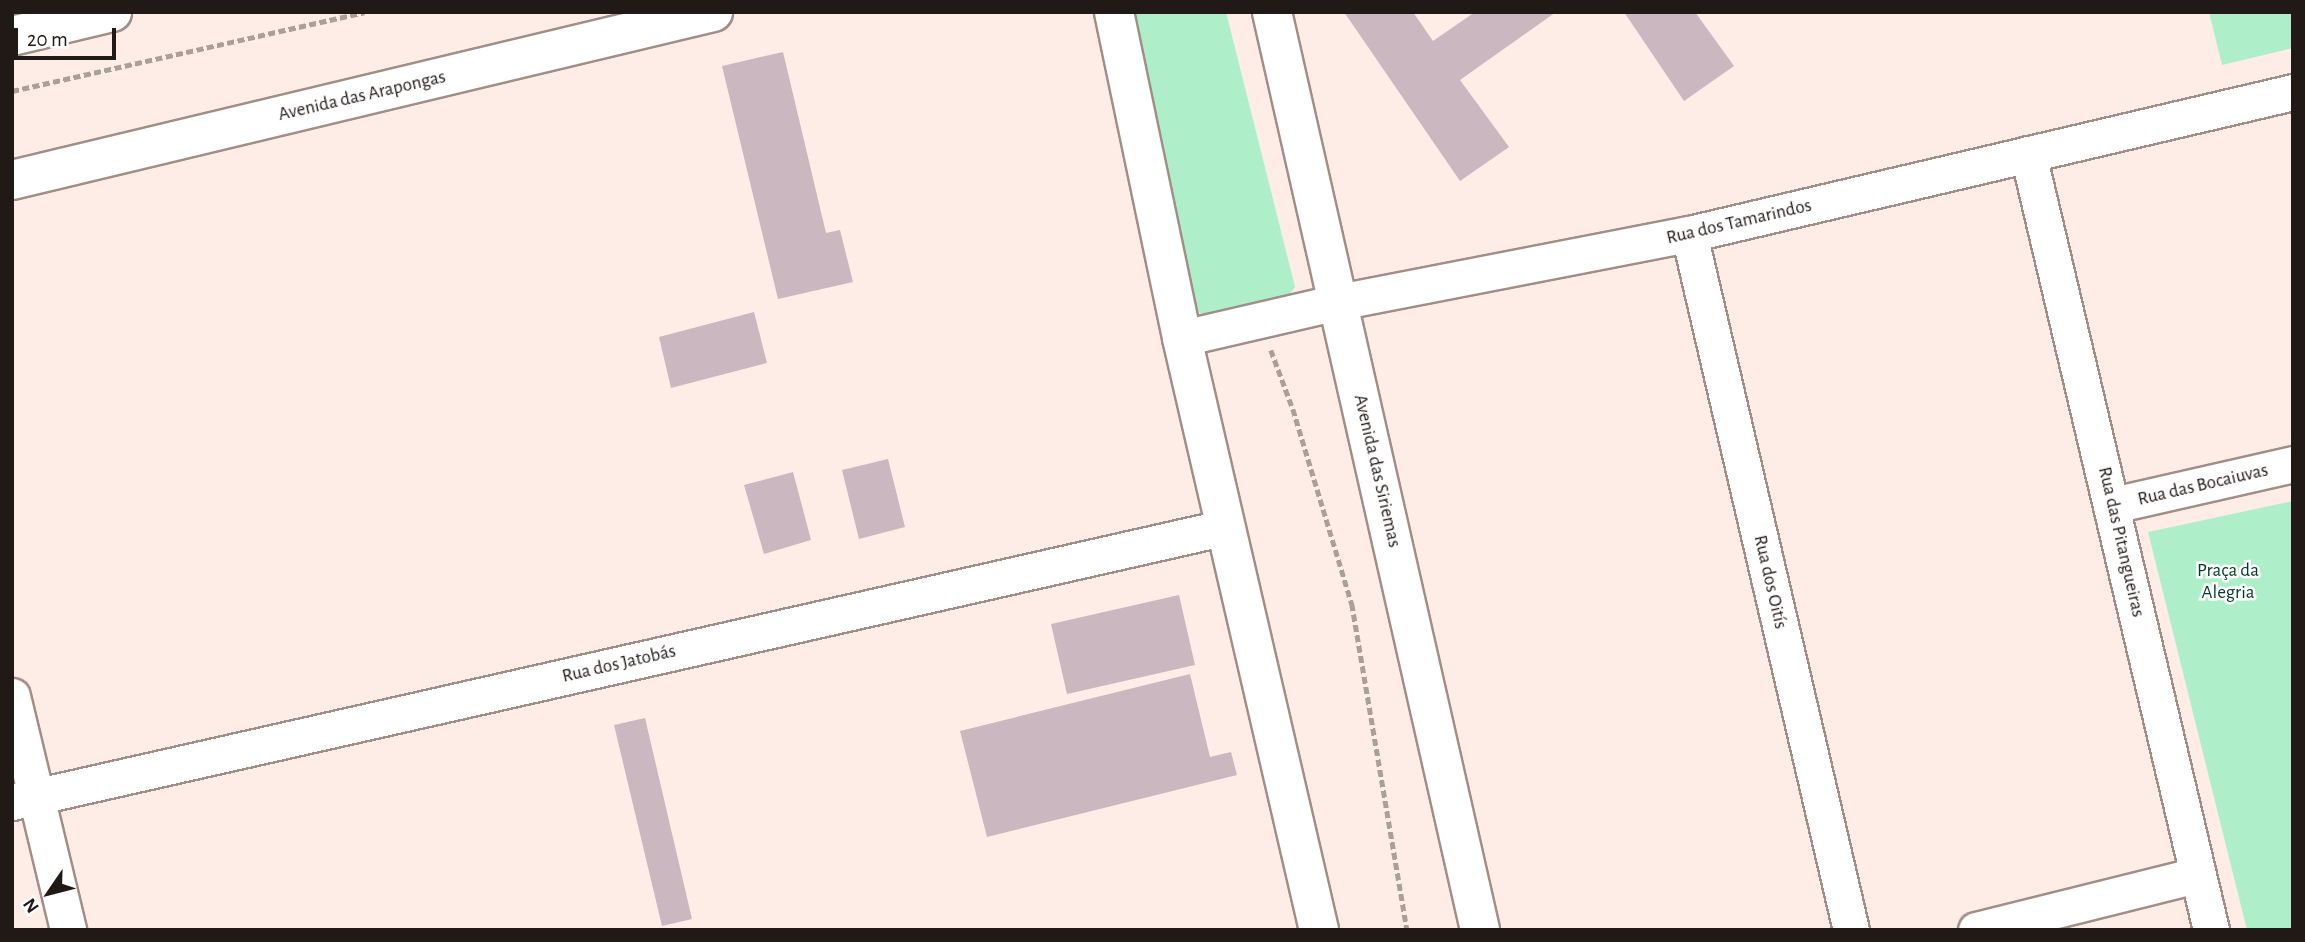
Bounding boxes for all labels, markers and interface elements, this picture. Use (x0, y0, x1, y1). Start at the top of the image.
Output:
scale bar (18, 14, 119, 58)
text: 20 m (27, 29, 68, 50)
street label: Avenida das Arapongas (276, 66, 448, 126)
street label: Rua dos Tamarindos (1664, 194, 1814, 250)
street label: Avenida das Siriemas (1348, 392, 1406, 550)
street label: Rua das Bocaiuvas (2135, 459, 2271, 511)
street label: Rua das Pitangueiras (2093, 465, 2149, 619)
street label: Rua dos Oitís (1748, 533, 1792, 631)
park label: Praça da Alegria (2197, 560, 2259, 604)
street label: Rua dos Jatobás (560, 640, 678, 688)
north arrow (14, 858, 84, 928)
text: N (20, 894, 43, 916)

